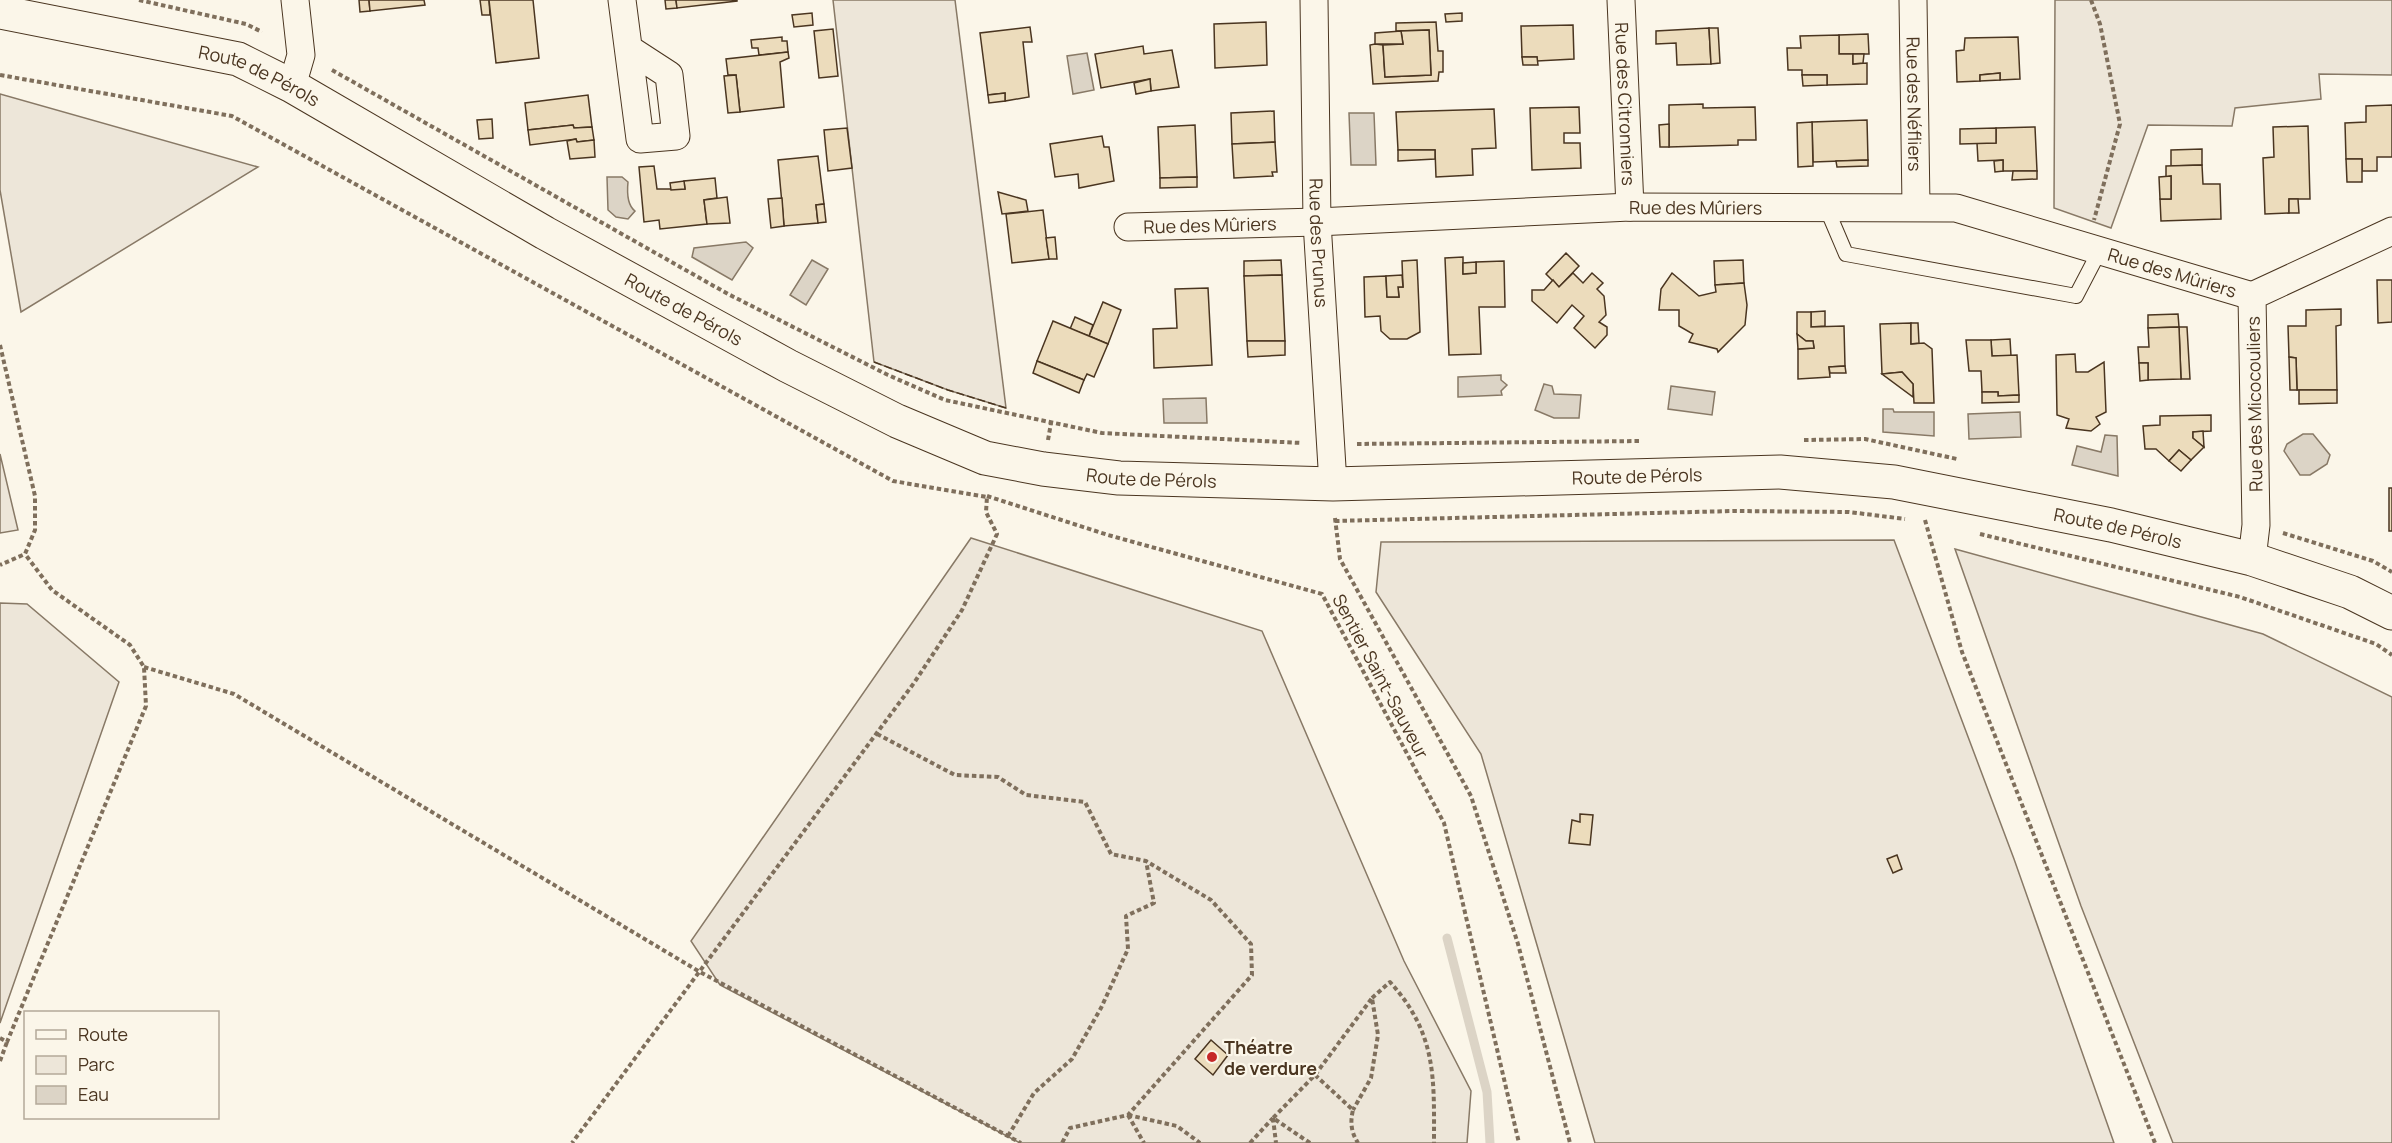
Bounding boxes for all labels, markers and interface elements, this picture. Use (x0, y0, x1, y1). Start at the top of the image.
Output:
street label: Rue des Citronniers (1610, 22, 1641, 186)
street label: Rue des Néfliers (1902, 36, 1927, 172)
street label: Route de Pérols (197, 40, 324, 112)
street label: Rue des Prunus (1304, 178, 1334, 308)
street label: Rue des Mûriers (1629, 195, 1762, 219)
street label: Rue des Mûriers (1143, 211, 1277, 239)
street label: Rue des Mûriers (2105, 242, 2239, 303)
street label: Route de Pérols (621, 267, 747, 351)
street label: Rue des Micocouliers (2240, 316, 2268, 492)
street label: Route de Pérols (1085, 462, 1217, 493)
street label: Route de Pérols (1572, 462, 1703, 490)
street label: Route de Pérols (2052, 502, 2184, 554)
street label: Sentier Saint-Sauveur (1327, 590, 1435, 763)
legend (24, 1011, 219, 1119)
text: Route (78, 1022, 128, 1046)
place label: Théatre de verdure (1224, 1035, 1317, 1080)
marker: Théatre de verdure (1205, 1050, 1219, 1064)
text: Parc (78, 1052, 115, 1076)
text: Eau (78, 1082, 109, 1106)

